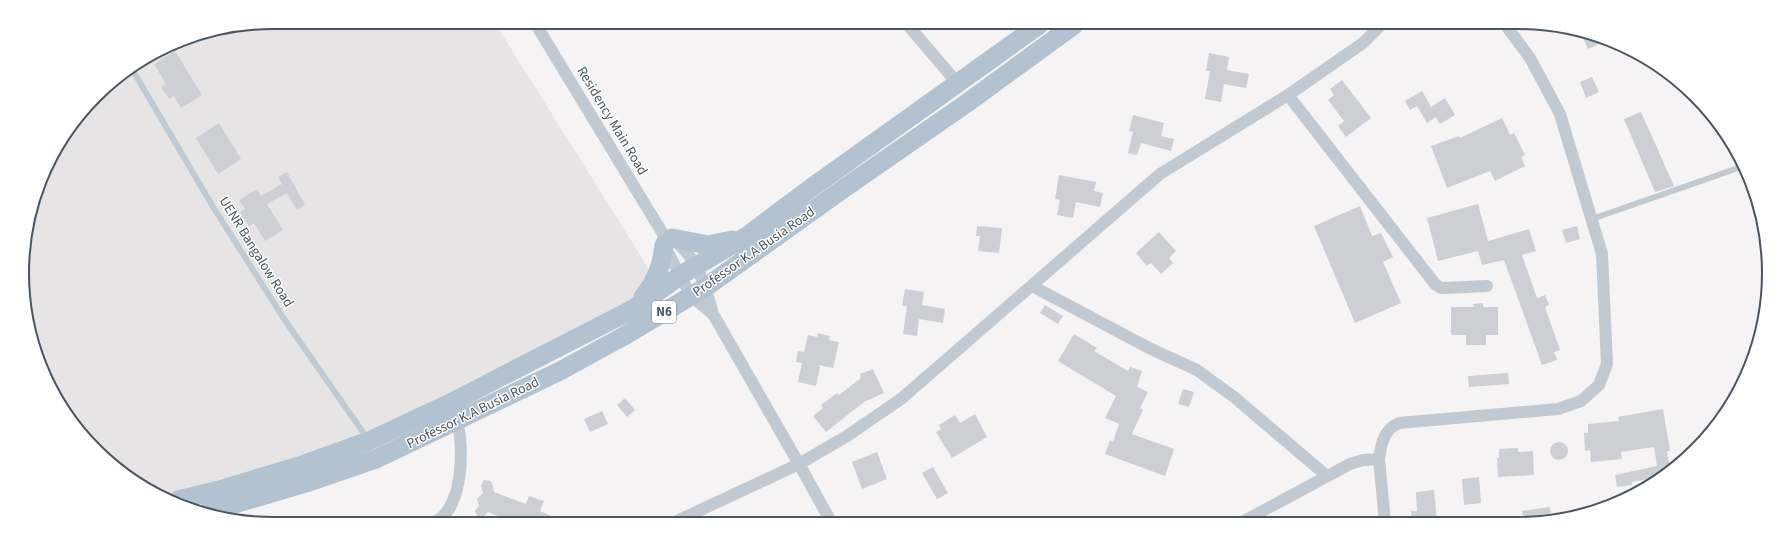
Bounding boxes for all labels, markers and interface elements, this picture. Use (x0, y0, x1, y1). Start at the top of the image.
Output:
street label: Residency Main Road (572, 63, 652, 179)
street label: UENR Bangalow Road (214, 193, 298, 311)
street label: Professor K.A Busia Road (689, 202, 819, 302)
road number: N6 (652, 301, 676, 323)
street label: Professor K.A Busia Road (403, 372, 543, 454)

